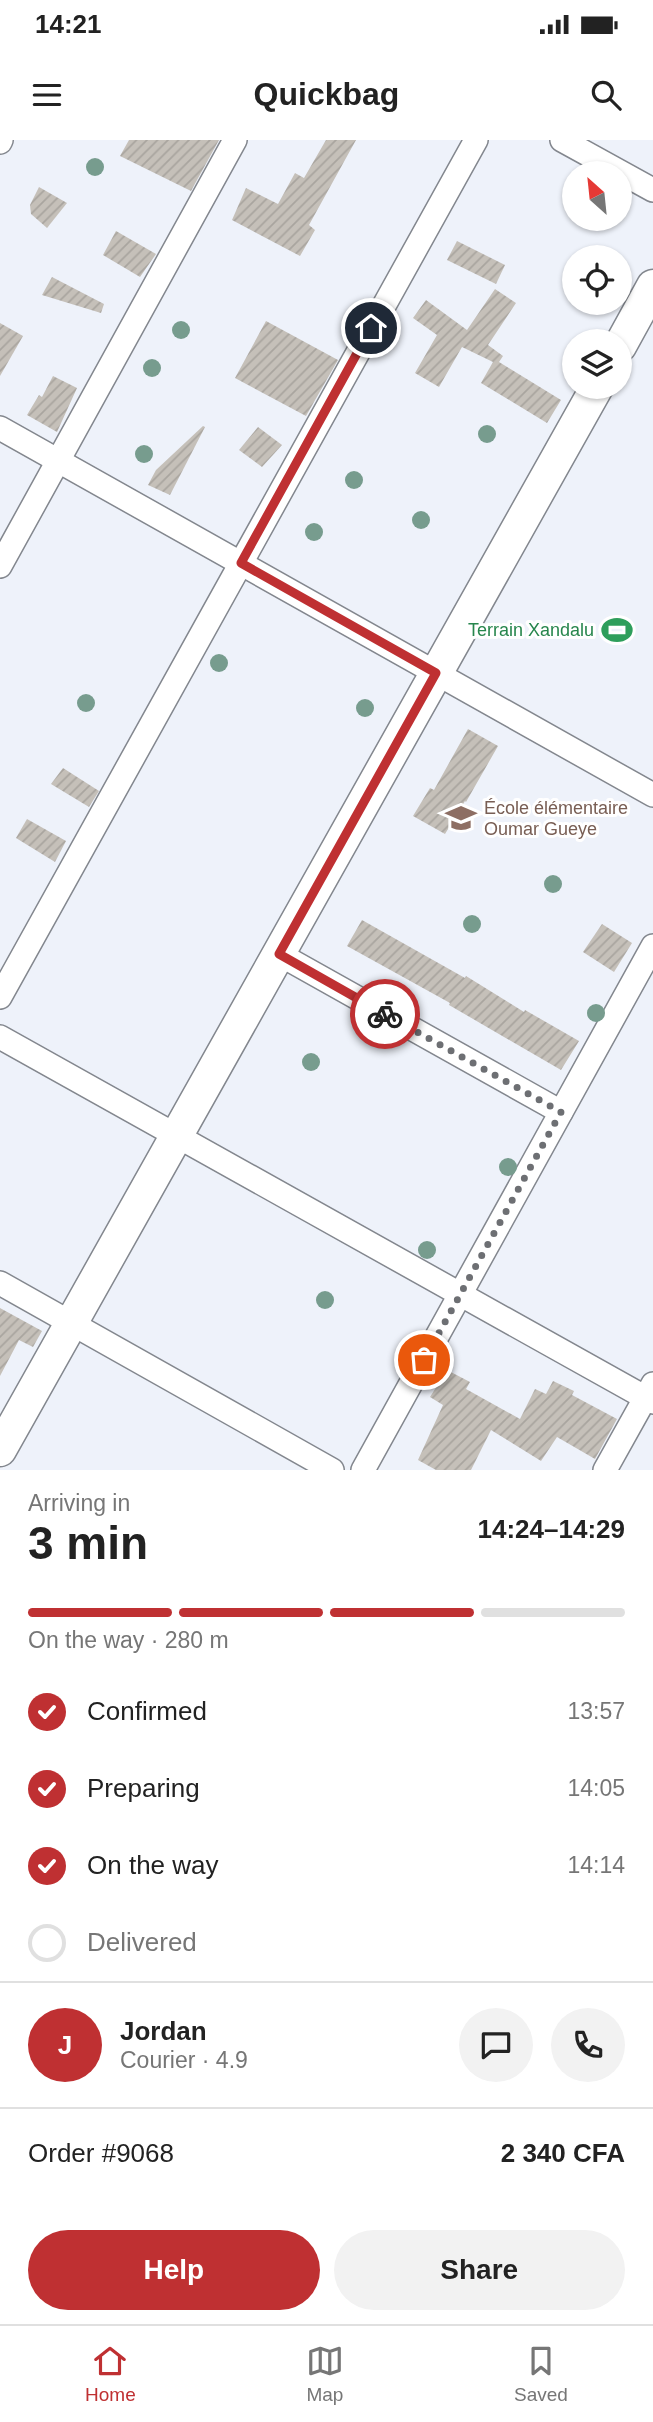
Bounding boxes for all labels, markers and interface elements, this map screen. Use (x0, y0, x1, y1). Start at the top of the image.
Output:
text: 14:21 (35, 9, 102, 39)
icon: menu (28, 76, 66, 114)
text: Quickbag (254, 76, 399, 112)
icon: search (587, 76, 625, 114)
north arrow (562, 161, 632, 231)
map controls (562, 161, 632, 399)
button: locate (562, 245, 632, 315)
pin (341, 298, 401, 358)
icon: home (352, 309, 390, 347)
button: layers (562, 329, 632, 399)
sports icon: Terrain Xandalu (600, 613, 634, 647)
place label: Terrain Xandalu (468, 620, 594, 640)
place label: École élémentaire Oumar Gueye (484, 798, 628, 839)
school or university icon: École élémentaire Oumar Gueye (444, 801, 478, 835)
courier (350, 979, 420, 1049)
icon: bike (366, 995, 404, 1033)
pin (394, 1330, 454, 1390)
icon: bag (405, 1341, 443, 1379)
text: Arriving in (28, 1490, 130, 1516)
text: 14:24–14:29 (478, 1514, 625, 1544)
text: 3 min (28, 1517, 148, 1569)
text: On the way · 280 m (28, 1627, 229, 1653)
icon: check (28, 1693, 66, 1731)
text: Confirmed (87, 1696, 207, 1726)
text: 13:57 (567, 1698, 625, 1724)
icon: check (28, 1770, 66, 1808)
text: Preparing (87, 1773, 200, 1803)
text: 14:05 (567, 1775, 625, 1801)
icon: check (28, 1847, 66, 1885)
text: On the way (87, 1850, 219, 1880)
text: 14:14 (567, 1852, 625, 1878)
text: Delivered (87, 1927, 197, 1957)
button: chat (459, 2008, 533, 2082)
button: phone (551, 2008, 625, 2082)
text: Jordan (120, 2016, 207, 2046)
text: J (58, 2030, 72, 2060)
text: Courier · 4.9 (120, 2047, 248, 2073)
text: Order #9068 (28, 2138, 174, 2168)
text: 2 340 CFA (501, 2138, 625, 2168)
button: Help (28, 2230, 320, 2310)
button: Share (334, 2230, 625, 2310)
tab: Home (85, 2342, 136, 2406)
tab: Map (306, 2342, 344, 2406)
tab: Saved (514, 2342, 568, 2406)

